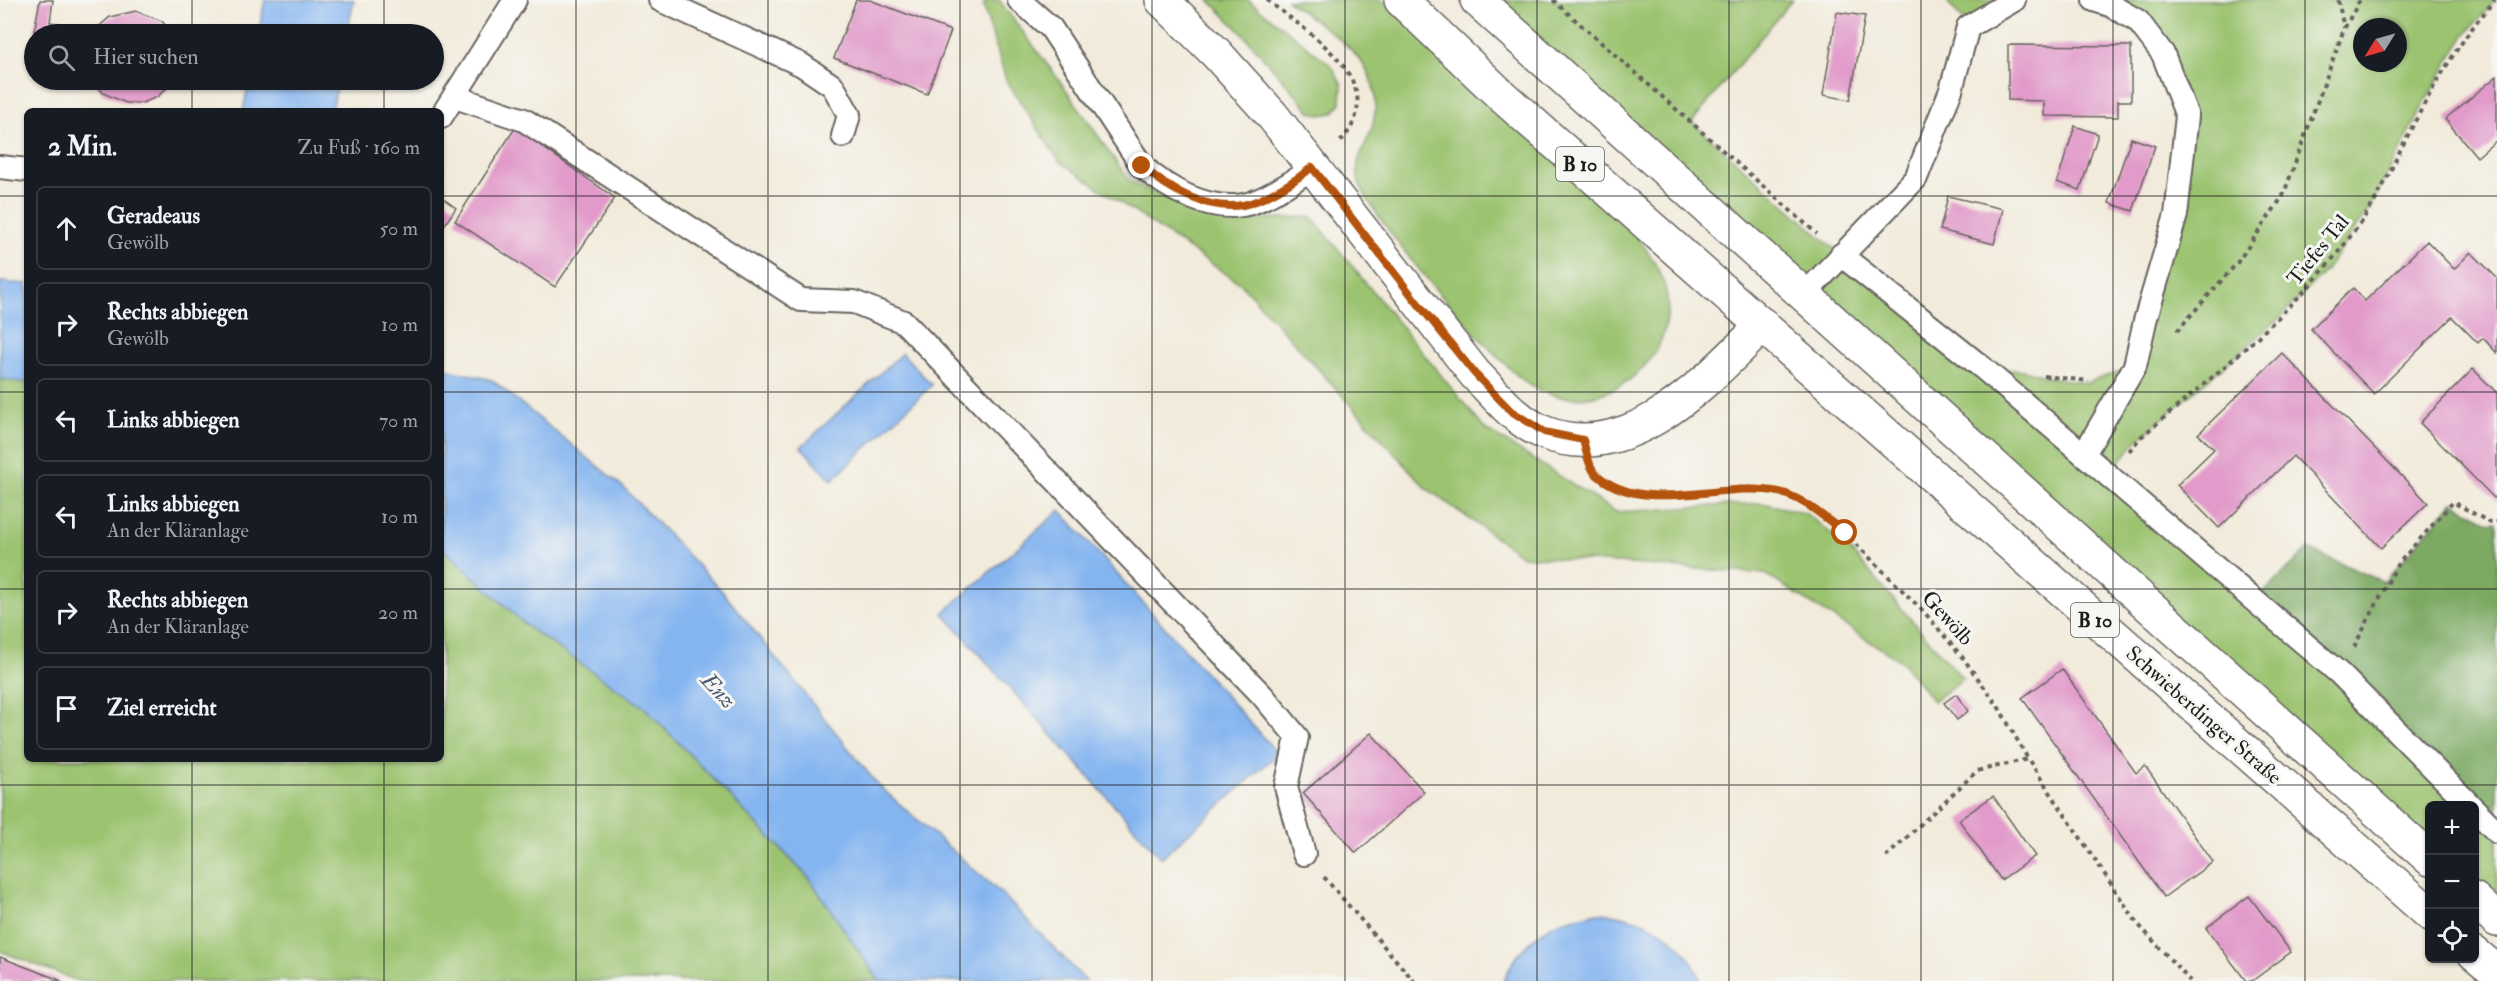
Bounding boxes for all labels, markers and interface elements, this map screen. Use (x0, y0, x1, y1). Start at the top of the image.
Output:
north arrow (2353, 18, 2407, 72)
search box (24, 24, 444, 90)
icon: search (45, 41, 78, 74)
text: Hier suchen (93, 43, 199, 71)
text: 2 Min. (48, 131, 117, 163)
text: Zu Fuß · 160 m (298, 135, 420, 160)
road number: B 10 (1556, 147, 1604, 181)
route end (1128, 152, 1154, 178)
text: Geradeaus (107, 202, 200, 230)
street label: Tiefes Tal (2281, 209, 2356, 291)
icon: ahead (50, 212, 83, 245)
text: 50 m (379, 216, 418, 241)
text: Gewölb (107, 230, 169, 255)
text: Rechts abbiegen (107, 298, 248, 326)
icon: right (50, 308, 83, 341)
text: 10 m (381, 312, 418, 337)
text: Gewölb (107, 326, 169, 351)
icon: left (50, 404, 83, 437)
text: Links abbiegen (107, 406, 240, 434)
text: 70 m (379, 408, 418, 433)
text: Links abbiegen (107, 490, 240, 518)
icon: left (50, 500, 83, 533)
text: 10 m (381, 504, 418, 529)
text: An der Kläranlage (107, 518, 249, 543)
route start (1831, 519, 1857, 545)
street label: Gewölb (1916, 585, 1979, 651)
text: Rechts abbiegen (107, 586, 248, 614)
icon: right (50, 596, 83, 629)
text: 20 m (378, 600, 418, 625)
road number: B 10 (2071, 603, 2119, 637)
text: An der Kläranlage (107, 614, 249, 639)
street label: Schwieberdinger Straße (2120, 640, 2287, 791)
water label: Enz (693, 666, 742, 714)
icon: arrive (50, 692, 83, 725)
text: Ziel erreicht (107, 694, 217, 722)
map controls (2425, 801, 2479, 963)
button: + (2425, 801, 2479, 855)
button: − (2425, 855, 2479, 909)
button: locate (2425, 909, 2479, 963)

